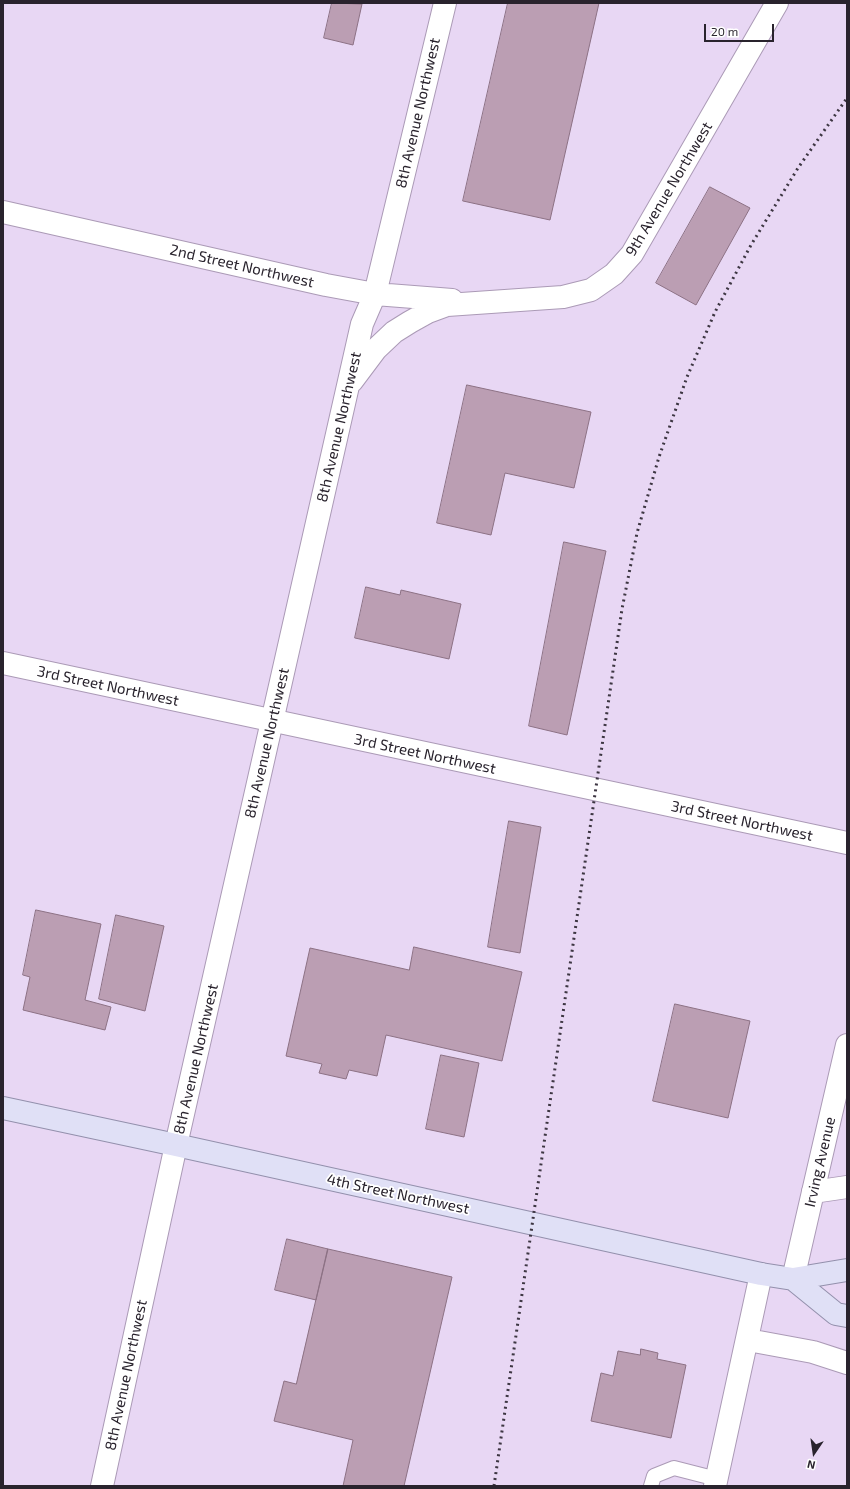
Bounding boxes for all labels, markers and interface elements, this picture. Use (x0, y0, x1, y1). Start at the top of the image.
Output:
scale bar (706, 16, 776, 42)
text: 20 m (711, 24, 738, 38)
street label: 8th Avenue Northwest (392, 36, 444, 190)
street label: 9th Avenue Northwest (622, 119, 716, 259)
street label: 2nd Street Northwest (168, 241, 316, 291)
street label: 8th Avenue Northwest (313, 350, 365, 504)
street label: 3rd Street Northwest (35, 662, 181, 710)
street label: 8th Avenue Northwest (241, 666, 293, 820)
street label: 3rd Street Northwest (352, 730, 498, 778)
street label: 3rd Street Northwest (669, 797, 815, 845)
street label: 8th Avenue Northwest (170, 982, 222, 1136)
street label: Irving Avenue (801, 1115, 839, 1209)
street label: 4th Street Northwest (325, 1170, 471, 1218)
street label: 8th Avenue Northwest (101, 1298, 151, 1452)
north arrow (794, 1433, 834, 1473)
text: N (806, 1458, 817, 1472)

